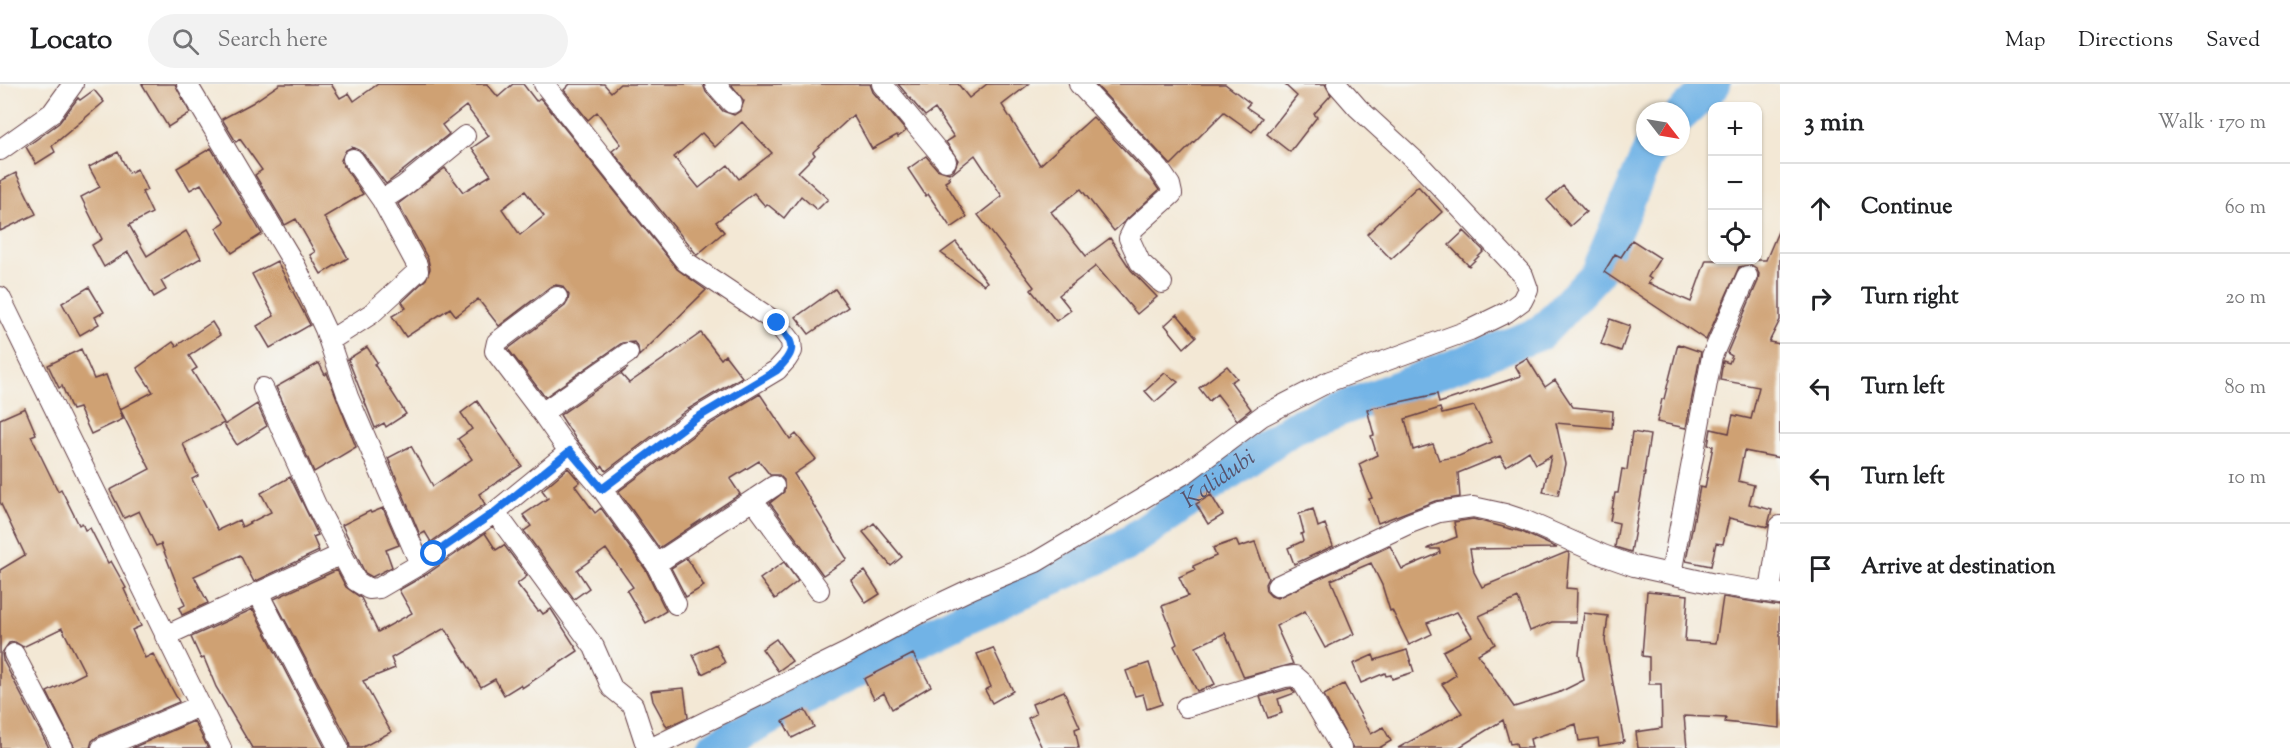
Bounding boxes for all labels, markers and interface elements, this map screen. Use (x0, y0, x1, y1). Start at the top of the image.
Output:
search box (148, 14, 568, 68)
text: Locato (30, 21, 112, 61)
icon: search (169, 25, 202, 58)
text: Search here (217, 25, 328, 57)
text: Map (2005, 26, 2045, 56)
text: Directions (2078, 26, 2173, 56)
text: Saved (2206, 26, 2260, 56)
north arrow (1636, 102, 1690, 156)
map controls (1708, 102, 1762, 264)
button: + (1708, 102, 1762, 156)
text: 3 min (1804, 105, 1864, 142)
text: Walk · 170 m (2158, 109, 2266, 138)
button: − (1708, 156, 1762, 210)
icon: ahead (1804, 192, 1837, 225)
text: Continue (1861, 192, 1952, 224)
text: 60 m (2225, 194, 2266, 223)
button: locate (1708, 210, 1762, 264)
icon: right (1804, 282, 1837, 315)
text: Turn right (1861, 282, 1958, 314)
text: 20 m (2225, 284, 2266, 313)
route end (763, 309, 789, 335)
icon: left (1804, 372, 1837, 405)
text: Turn left (1861, 372, 1944, 404)
text: 80 m (2225, 374, 2266, 403)
water label: Kalidubi (1175, 442, 1263, 517)
icon: left (1804, 462, 1837, 495)
text: Turn left (1861, 462, 1944, 494)
text: 10 m (2228, 464, 2266, 493)
route start (420, 540, 446, 566)
icon: arrive (1804, 552, 1837, 585)
text: Arrive at destination (1861, 552, 2056, 584)

